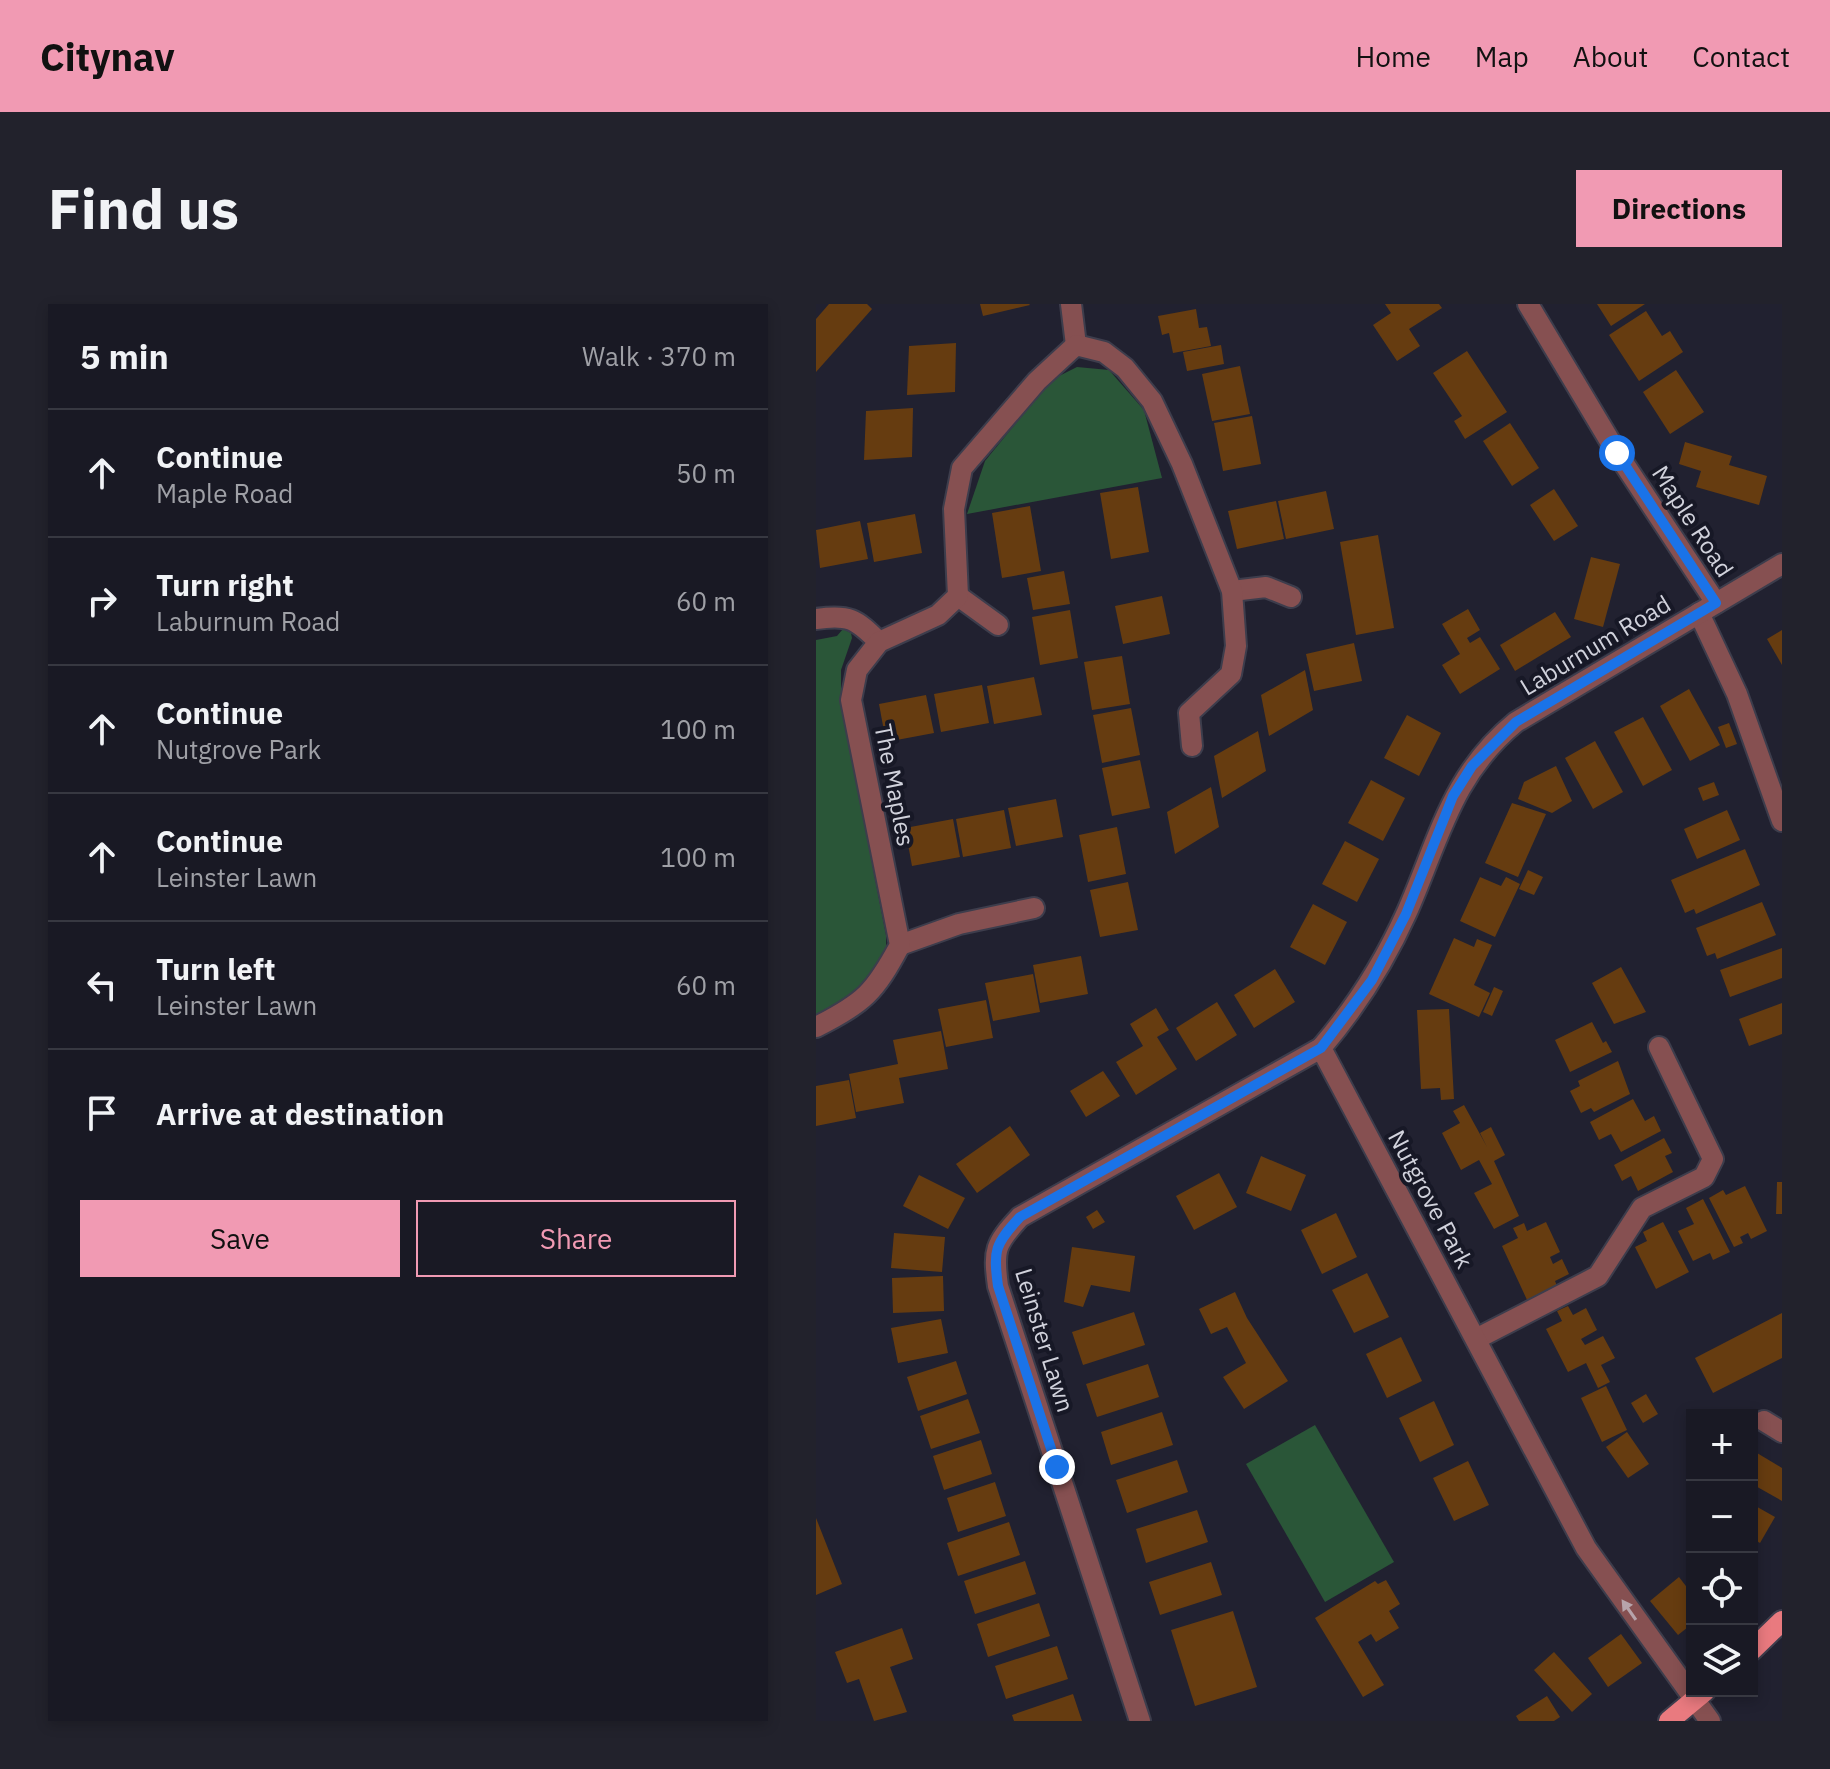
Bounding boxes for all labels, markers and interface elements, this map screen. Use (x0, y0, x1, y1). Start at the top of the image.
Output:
text: Citynav (40, 32, 175, 81)
text: Home (1355, 38, 1431, 75)
text: Map (1475, 38, 1529, 75)
text: About (1573, 38, 1648, 75)
text: Contact (1692, 38, 1790, 75)
button: Directions (1576, 170, 1782, 247)
text: Find us (48, 172, 239, 244)
text: 5 min (80, 334, 169, 378)
text: Walk · 370 m (582, 339, 736, 373)
route start (1599, 435, 1635, 471)
text: Continue (156, 437, 283, 476)
icon: ahead (80, 451, 124, 495)
text: 50 m (676, 456, 736, 490)
street label: Maple Road (1645, 459, 1741, 583)
text: Maple Road (156, 476, 293, 510)
text: Turn right (156, 565, 294, 604)
icon: right (80, 579, 124, 623)
text: 60 m (676, 584, 736, 618)
street label: Laburnum Road (1514, 587, 1676, 703)
text: Laburnum Road (156, 604, 340, 638)
text: Continue (156, 693, 283, 732)
icon: ahead (80, 707, 124, 751)
text: 100 m (660, 712, 736, 746)
street label: The Maples (867, 721, 923, 849)
text: Nutgrove Park (156, 732, 321, 766)
text: Continue (156, 821, 283, 860)
icon: ahead (80, 835, 124, 879)
text: 100 m (660, 840, 736, 874)
text: Leinster Lawn (156, 860, 317, 894)
text: Turn left (156, 949, 275, 988)
icon: left (80, 963, 124, 1007)
text: 60 m (676, 968, 736, 1002)
text: Leinster Lawn (156, 988, 317, 1022)
icon: arrive (80, 1091, 124, 1135)
text: Arrive at destination (156, 1094, 444, 1133)
street label: Nutgrove Park (1381, 1124, 1481, 1274)
button: Save (80, 1200, 400, 1277)
button: Share (416, 1200, 736, 1277)
street label: Leinster Lawn (1008, 1264, 1082, 1416)
map controls (1686, 1409, 1758, 1697)
button: + (1686, 1409, 1758, 1481)
route end (1039, 1449, 1075, 1485)
button: − (1686, 1481, 1758, 1553)
button: locate (1686, 1553, 1758, 1625)
one-way arrow (1622, 1600, 1637, 1621)
button: layers (1686, 1625, 1758, 1697)

